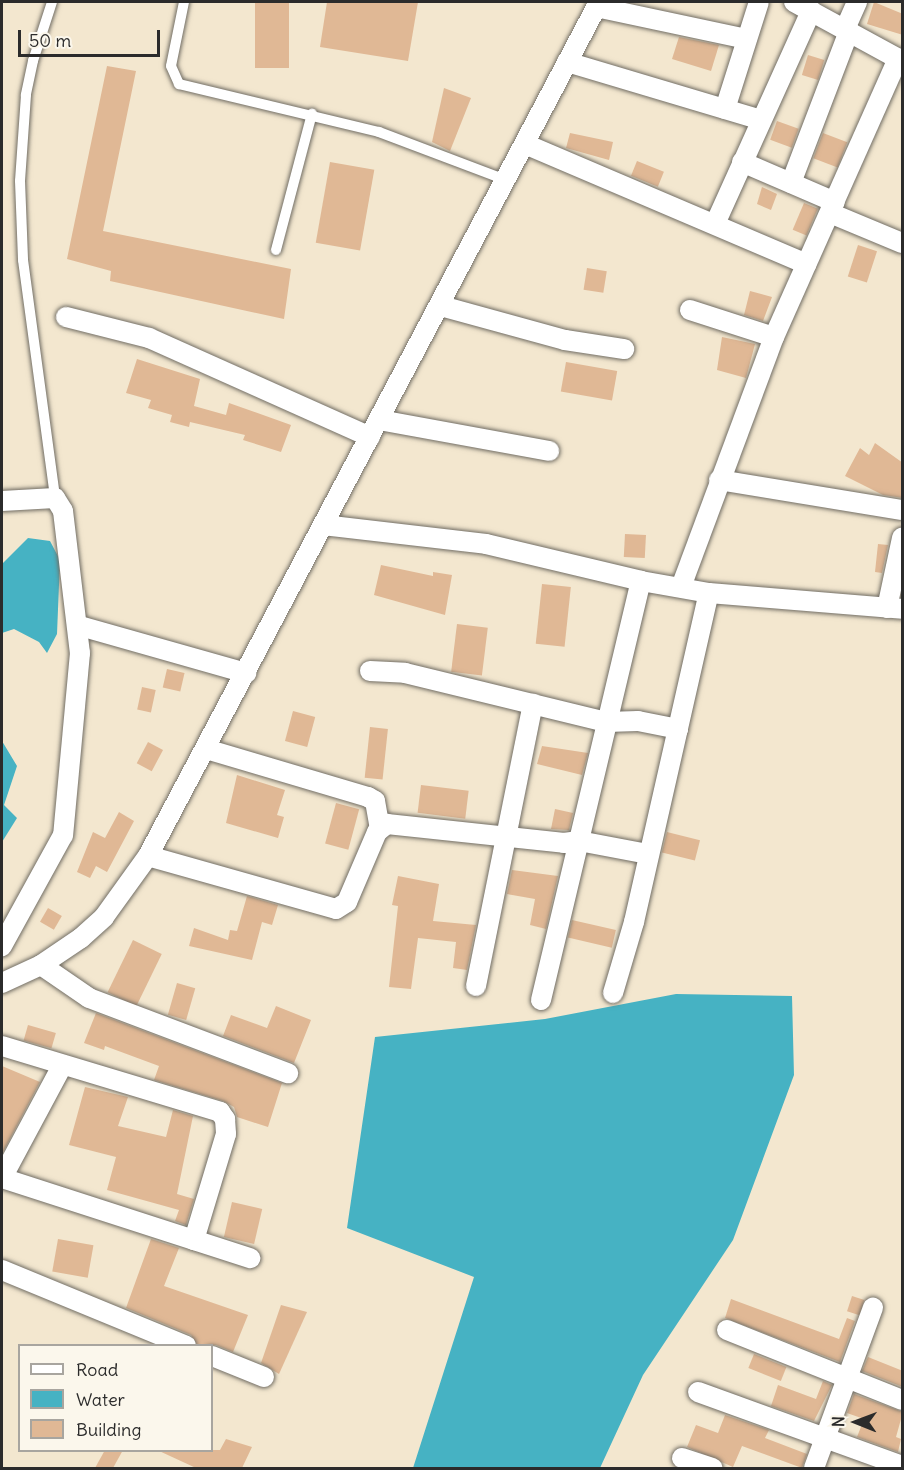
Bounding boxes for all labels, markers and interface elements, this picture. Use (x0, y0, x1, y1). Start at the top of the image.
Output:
scale bar (21, 18, 164, 56)
text: 50 m (29, 29, 71, 52)
legend (18, 1344, 213, 1452)
text: Road (76, 1358, 118, 1381)
text: Water (76, 1388, 125, 1411)
north arrow (826, 1392, 886, 1452)
text: N (828, 1416, 848, 1427)
text: Building (76, 1418, 141, 1441)

